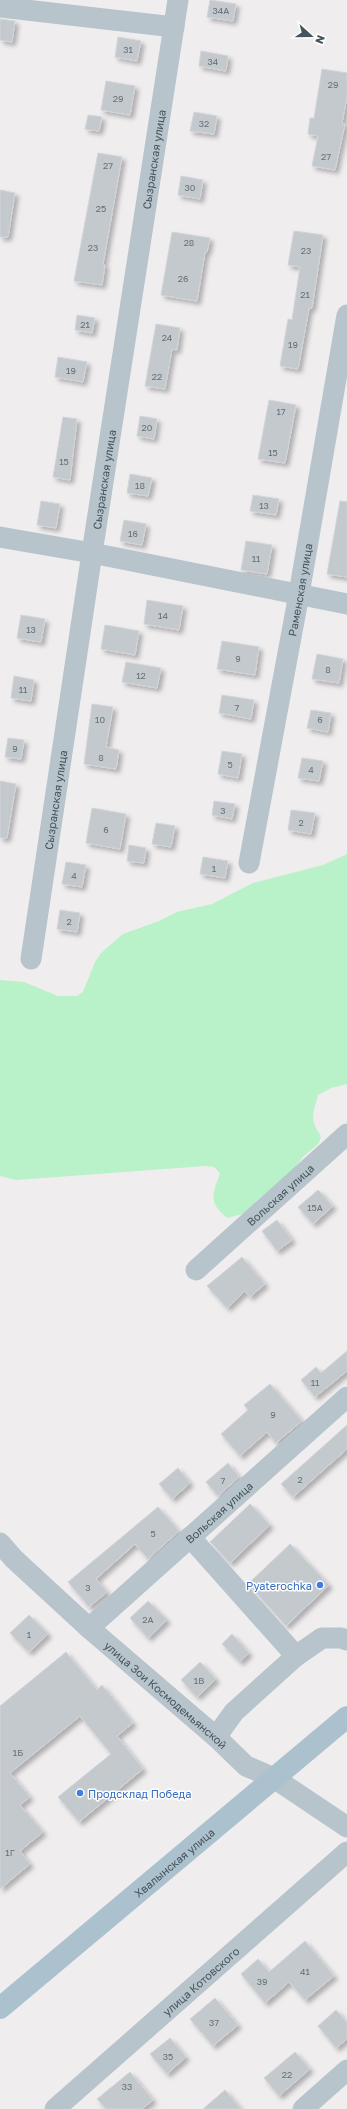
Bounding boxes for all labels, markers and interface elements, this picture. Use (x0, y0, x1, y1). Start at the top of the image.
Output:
house number: 34А (213, 5, 229, 16)
north arrow (291, 16, 331, 56)
text: N (313, 34, 328, 46)
house number: 31 (123, 44, 133, 55)
house number: 34 (208, 56, 219, 67)
house number: 29 (328, 79, 338, 90)
house number: 29 (113, 93, 123, 104)
street label: Сызранская улица (139, 109, 167, 210)
house number: 32 (199, 118, 209, 129)
house number: 27 (321, 151, 331, 162)
house number: 27 (103, 160, 113, 171)
house number: 30 (185, 182, 196, 193)
house number: 25 (96, 203, 106, 214)
house number: 28 (184, 237, 194, 248)
house number: 23 (88, 242, 98, 253)
house number: 23 (301, 245, 311, 256)
house number: 26 (178, 273, 188, 284)
house number: 21 (300, 289, 310, 300)
house number: 21 (80, 319, 90, 330)
house number: 24 (162, 332, 173, 343)
house number: 19 (288, 339, 298, 350)
house number: 19 (66, 365, 76, 376)
house number: 22 (152, 371, 162, 382)
house number: 17 (276, 406, 286, 417)
house number: 20 (142, 422, 153, 433)
street label: Сызранская улица (89, 429, 118, 530)
house number: 15 (268, 447, 278, 458)
house number: 15 (59, 456, 69, 467)
house number: 18 (135, 480, 145, 491)
house number: 13 (259, 500, 269, 511)
house number: 16 (128, 528, 138, 539)
street label: Раменская улица (285, 542, 314, 637)
house number: 11 (252, 553, 261, 564)
house number: 14 (158, 610, 168, 621)
house number: 13 (26, 624, 36, 635)
house number: 9 (235, 653, 241, 664)
house number: 8 (325, 664, 331, 675)
house number: 12 (136, 670, 146, 681)
house number: 11 (19, 684, 28, 695)
house number: 7 (235, 702, 240, 713)
house number: 10 (95, 714, 105, 725)
house number: 6 (317, 714, 323, 725)
house number: 9 (12, 743, 18, 754)
street label: Сызранская улица (41, 749, 69, 851)
house number: 8 (98, 752, 104, 763)
house number: 5 (227, 759, 233, 770)
house number: 4 (308, 764, 314, 775)
house number: 3 (220, 805, 226, 816)
house number: 2 (298, 817, 304, 828)
house number: 6 (103, 824, 109, 835)
house number: 1 (212, 863, 217, 874)
house number: 4 (71, 870, 77, 881)
house number: 2 (66, 916, 72, 927)
street label: Вольская улица (244, 1161, 316, 1228)
house number: 15А (307, 1202, 323, 1213)
house number: 11 (311, 1377, 320, 1388)
house number: 9 (270, 1409, 276, 1420)
house number: 2 (297, 1474, 303, 1485)
house number: 7 (221, 1475, 226, 1486)
street label: Вольская улица (182, 1478, 255, 1545)
house number: 5 (150, 1528, 156, 1539)
place label: Pyaterochka (246, 1579, 312, 1592)
marker: Pyaterochka (315, 1580, 325, 1590)
house number: 3 (85, 1582, 91, 1593)
house number: 2А (142, 1614, 154, 1625)
house number: 1 (27, 1629, 32, 1640)
street label: улица Зои Космодемьянской (102, 1638, 230, 1751)
house number: 1В (194, 1675, 204, 1686)
house number: 1Б (13, 1747, 23, 1758)
place label: Продсклад Победа (88, 1787, 191, 1800)
marker: Продсклад Победа (75, 1788, 85, 1798)
street label: Хвалынская улица (131, 1825, 217, 1899)
house number: 1Г (5, 1847, 15, 1858)
street label: улица Котовского (160, 1944, 242, 2018)
house number: 41 (300, 1966, 311, 1977)
house number: 39 (257, 1976, 267, 1987)
house number: 37 (209, 2017, 219, 2028)
house number: 35 (163, 2051, 173, 2062)
house number: 22 (282, 2069, 292, 2080)
house number: 33 (122, 2081, 132, 2092)

